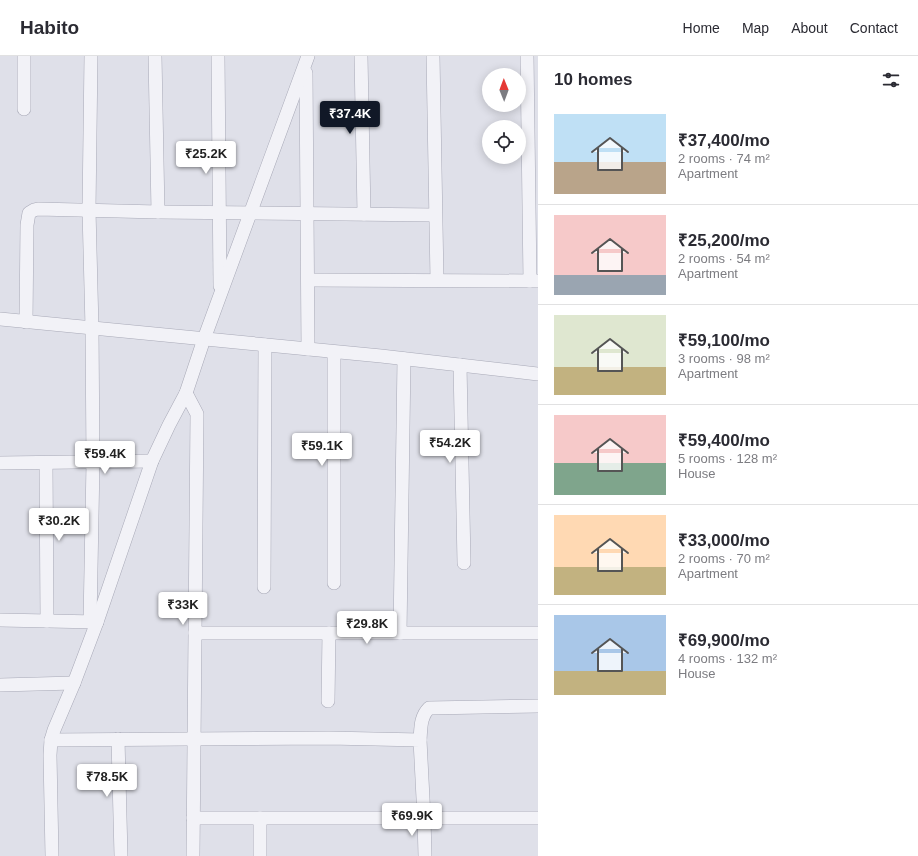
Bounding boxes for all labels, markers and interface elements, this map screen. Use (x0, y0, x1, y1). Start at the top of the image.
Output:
text: Habito (20, 17, 79, 38)
text: Home (683, 20, 720, 36)
text: Map (742, 20, 769, 36)
text: About (791, 20, 828, 36)
text: Contact (850, 20, 898, 36)
north arrow (482, 68, 526, 112)
map controls (482, 68, 526, 164)
icon: filters (880, 69, 902, 91)
text: 10 homes (554, 70, 632, 89)
pin: ₹37.4K (317, 101, 383, 135)
text: ₹37.4K (329, 106, 371, 121)
button: locate (482, 120, 526, 164)
icon: home (586, 130, 634, 178)
text: ₹37,400/mo (678, 131, 770, 150)
pin: ₹25.2K (173, 141, 239, 175)
text: ₹25.2K (185, 146, 227, 161)
text: 2 rooms · 74 m² (678, 151, 770, 166)
text: Apartment (678, 166, 738, 181)
icon: home (586, 231, 634, 279)
text: ₹25,200/mo (678, 231, 770, 250)
text: 2 rooms · 54 m² (678, 251, 770, 266)
text: Apartment (678, 266, 738, 281)
icon: home (586, 331, 634, 379)
text: ₹59,100/mo (678, 331, 770, 350)
text: 3 rooms · 98 m² (678, 351, 770, 366)
text: Apartment (678, 366, 738, 381)
pin: ₹54.2K (417, 430, 483, 464)
icon: home (586, 431, 634, 479)
text: ₹59,400/mo (678, 431, 770, 450)
pin: ₹59.1K (289, 433, 355, 467)
text: ₹54.2K (429, 435, 471, 450)
text: ₹59.1K (301, 438, 343, 453)
pin: ₹59.4K (72, 441, 138, 475)
text: ₹59.4K (84, 446, 126, 461)
text: 5 rooms · 128 m² (678, 451, 777, 466)
text: House (678, 466, 716, 481)
pin: ₹30.2K (26, 508, 92, 542)
text: ₹30.2K (38, 513, 80, 528)
icon: home (586, 531, 634, 579)
text: ₹33,000/mo (678, 531, 770, 550)
text: 2 rooms · 70 m² (678, 551, 770, 566)
text: Apartment (678, 566, 738, 581)
pin: ₹33K (159, 592, 207, 626)
text: ₹33K (167, 597, 199, 612)
pin: ₹29.8K (334, 611, 400, 645)
text: ₹29.8K (346, 616, 388, 631)
icon: home (586, 631, 634, 679)
text: ₹69,900/mo (678, 631, 770, 650)
text: 4 rooms · 132 m² (678, 651, 777, 666)
text: House (678, 666, 716, 681)
pin: ₹78.5K (74, 764, 140, 798)
text: ₹78.5K (86, 769, 128, 784)
pin: ₹69.9K (379, 803, 445, 837)
text: ₹69.9K (391, 808, 433, 823)

